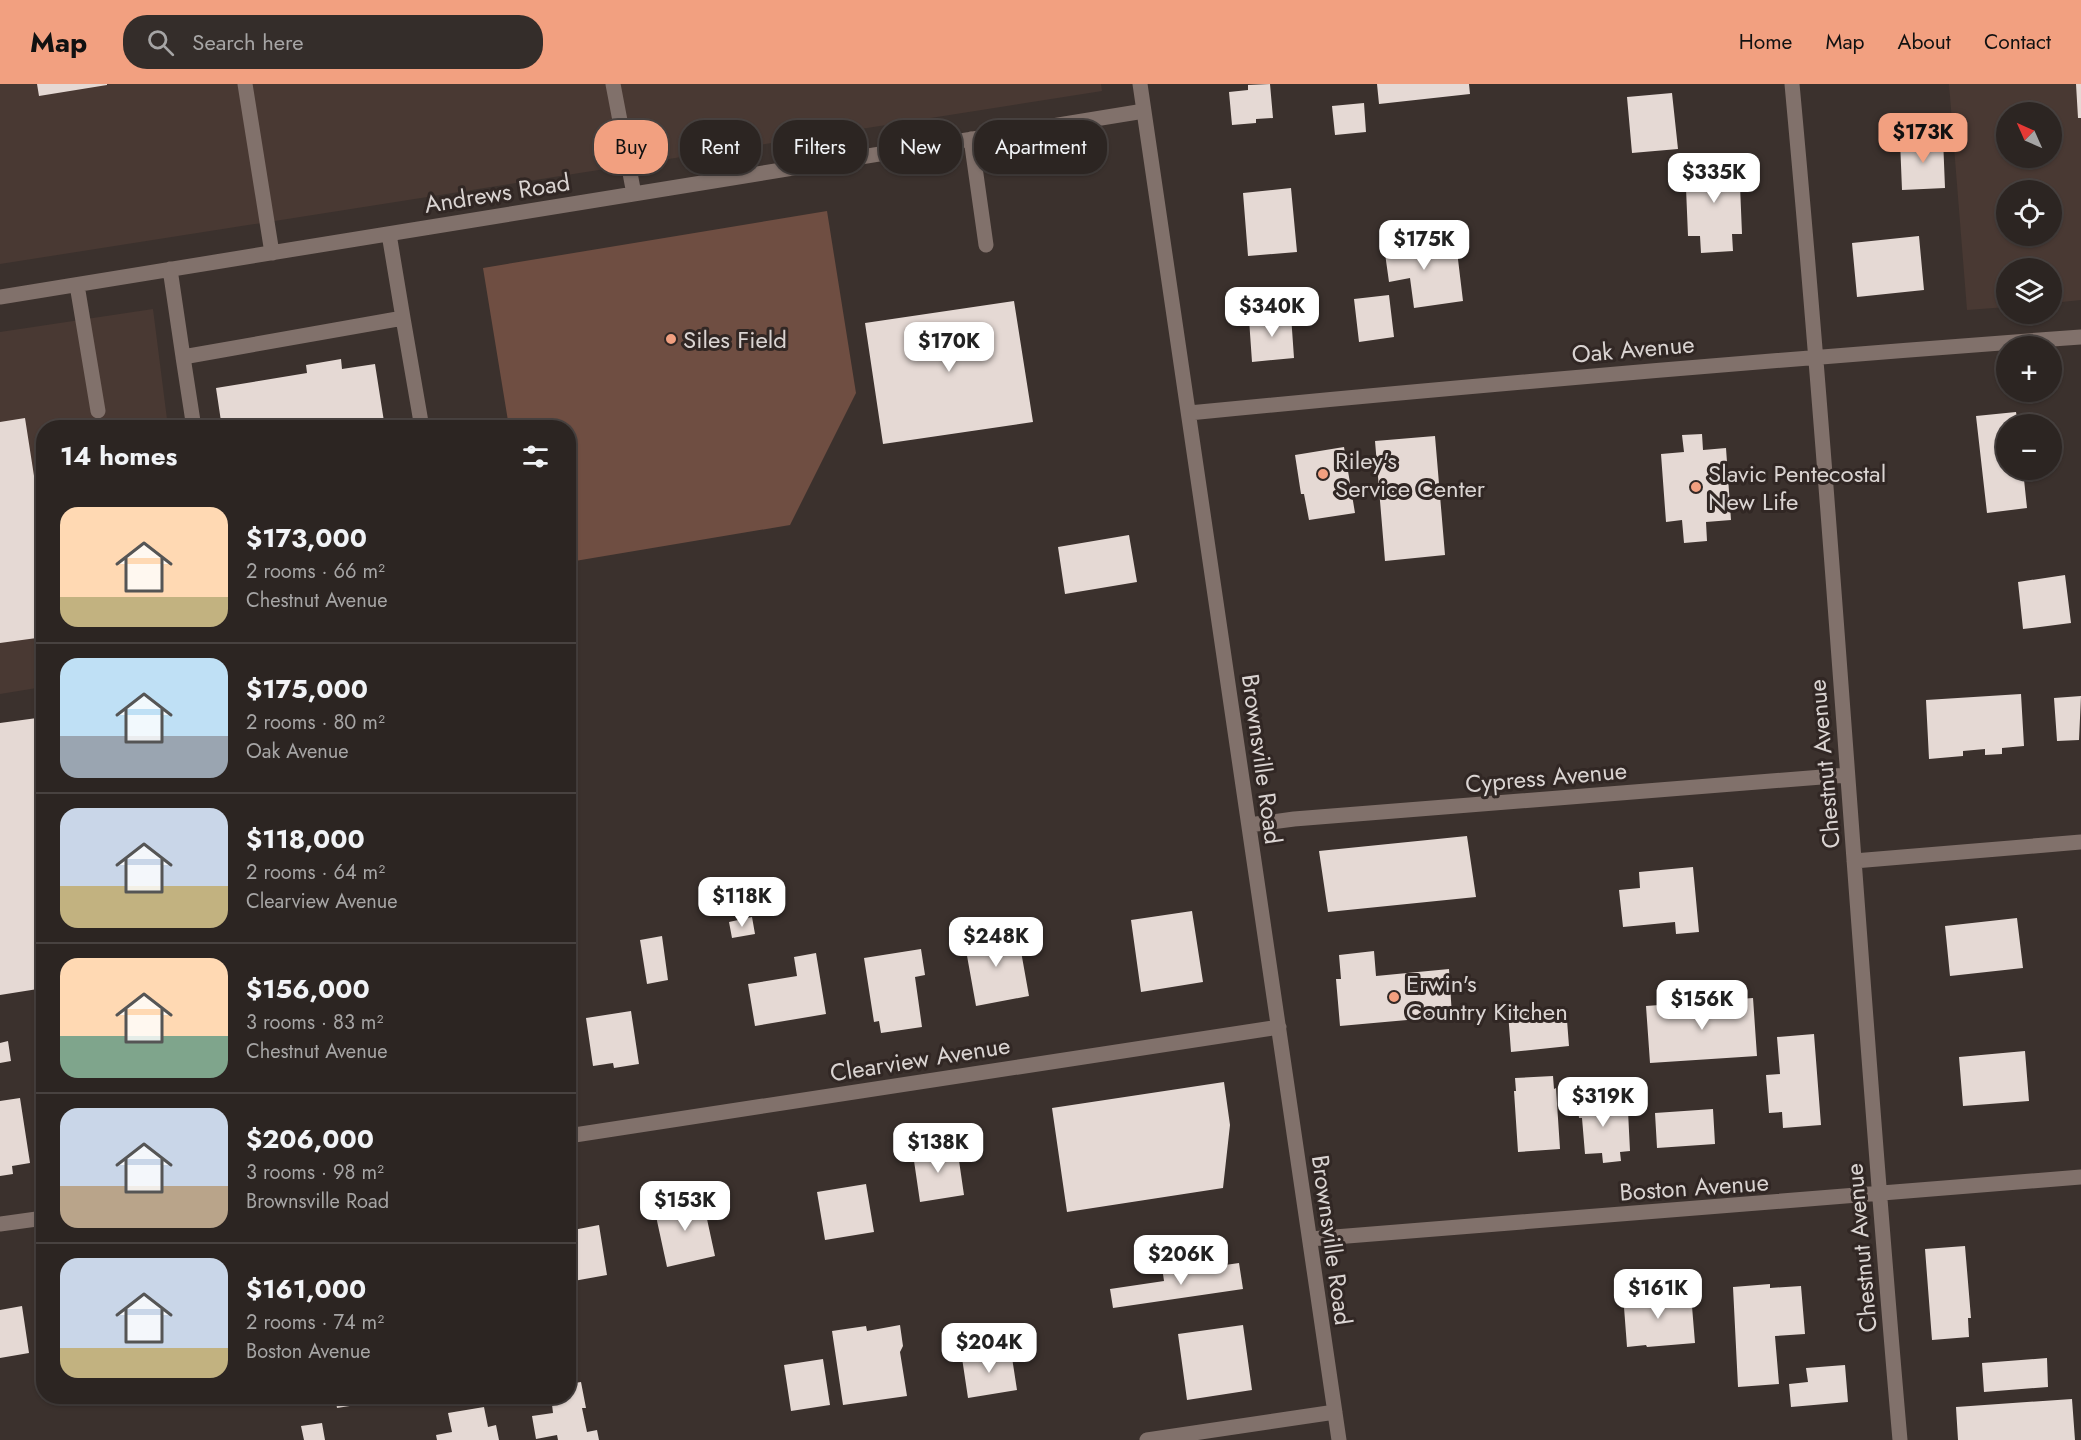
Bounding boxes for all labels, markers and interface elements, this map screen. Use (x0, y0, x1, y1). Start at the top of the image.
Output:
search box (123, 15, 543, 69)
text: Map (30, 22, 87, 63)
icon: search (144, 26, 177, 59)
text: Search here (192, 26, 304, 58)
text: Home (1739, 27, 1792, 57)
text: Map (1825, 27, 1865, 57)
text: About (1898, 27, 1951, 57)
text: Contact (1984, 27, 2051, 57)
north arrow (1996, 102, 2062, 168)
map controls (1996, 102, 2062, 480)
pin: $173K (1881, 113, 1965, 164)
text: $173K (1892, 118, 1954, 147)
chip: Buy (594, 120, 668, 174)
chip: Rent (680, 120, 761, 174)
chip: Filters (773, 120, 867, 174)
chip: New (879, 120, 962, 174)
chip: Apartment (974, 120, 1107, 174)
pin: $335K (1672, 153, 1756, 204)
text: $335K (1682, 158, 1746, 187)
street label: Andrews Road (422, 164, 572, 222)
button: locate (1996, 180, 2062, 246)
pin: $175K (1382, 220, 1466, 271)
text: $175K (1393, 225, 1455, 254)
button: layers (1996, 258, 2062, 324)
pin: $340K (1230, 287, 1314, 338)
text: $340K (1239, 292, 1305, 321)
place label: Siles Field (683, 322, 787, 357)
pin: $170K (907, 322, 991, 373)
street label: Oak Avenue (1570, 326, 1696, 372)
text: $170K (918, 327, 980, 356)
marker: Siles Field (664, 332, 678, 346)
button: + (1996, 336, 2062, 402)
button: − (1996, 414, 2062, 480)
text: 14 homes (60, 437, 177, 475)
icon: filters (519, 440, 552, 473)
place label: Riley's Service Center (1335, 443, 1486, 506)
place label: Slavic Pentecostal New Life (1708, 456, 1886, 519)
marker: Riley's Service Center (1316, 467, 1330, 481)
marker: Slavic Pentecostal New Life (1689, 480, 1703, 494)
text: $173,000 (246, 519, 367, 557)
icon: home (108, 531, 180, 603)
text: 2 rooms · 66 m² (246, 557, 385, 586)
text: Chestnut Avenue (246, 586, 387, 615)
text: $175,000 (246, 670, 368, 708)
street label: Brownsville Road (1233, 672, 1291, 846)
street label: Chestnut Avenue (1799, 678, 1849, 850)
icon: home (108, 682, 180, 754)
text: 2 rooms · 80 m² (246, 708, 385, 737)
text: Oak Avenue (246, 737, 349, 766)
street label: Cypress Avenue (1464, 752, 1628, 802)
text: $118,000 (246, 820, 365, 858)
icon: home (108, 832, 180, 904)
text: 2 rooms · 64 m² (246, 858, 385, 887)
pin: $118K (700, 877, 784, 928)
text: $118K (712, 882, 772, 911)
text: Clearview Avenue (246, 887, 398, 916)
pin: $248K (954, 917, 1038, 968)
text: $248K (963, 922, 1029, 951)
place label: Erwin's Country Kitchen (1406, 966, 1568, 1029)
text: $156,000 (246, 970, 370, 1008)
pin: $156K (1660, 980, 1744, 1031)
icon: home (108, 982, 180, 1054)
text: $156K (1671, 985, 1733, 1014)
marker: Erwin's Country Kitchen (1387, 990, 1401, 1004)
text: 3 rooms · 83 m² (246, 1008, 383, 1037)
street label: Clearview Avenue (827, 1027, 1013, 1091)
text: Chestnut Avenue (246, 1037, 387, 1066)
pin: $319K (1561, 1077, 1645, 1128)
text: $319K (1572, 1082, 1634, 1111)
text: $206,000 (246, 1120, 374, 1158)
pin: $138K (896, 1123, 980, 1174)
text: $138K (907, 1128, 969, 1157)
icon: home (108, 1132, 180, 1204)
street label: Brownsville Road (1303, 1153, 1361, 1327)
text: 3 rooms · 98 m² (246, 1158, 384, 1187)
street label: Chestnut Avenue (1836, 1162, 1886, 1334)
street label: Boston Avenue (1618, 1164, 1770, 1210)
pin: $153K (643, 1181, 727, 1232)
text: $153K (654, 1186, 716, 1215)
text: Brownsville Road (246, 1187, 389, 1216)
pin: $206K (1139, 1235, 1223, 1286)
text: $206K (1148, 1240, 1214, 1269)
pin: $161K (1616, 1269, 1700, 1320)
text: $161,000 (246, 1270, 366, 1308)
text: $161K (1628, 1274, 1688, 1303)
icon: home (108, 1282, 180, 1354)
text: 2 rooms · 74 m² (246, 1308, 384, 1337)
pin: $204K (947, 1323, 1031, 1374)
text: $204K (956, 1328, 1022, 1357)
text: Boston Avenue (246, 1337, 371, 1366)

